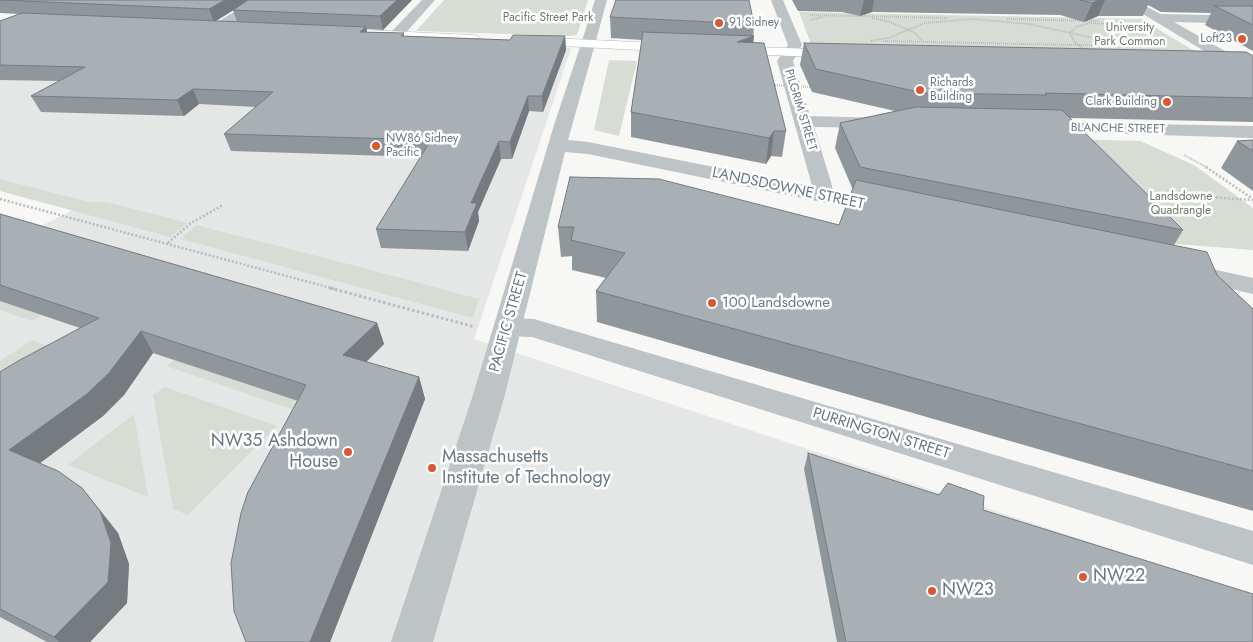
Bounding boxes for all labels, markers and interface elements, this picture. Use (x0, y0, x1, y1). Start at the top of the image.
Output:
park label: Pacific Street Park (503, 11, 593, 25)
place label: 91 Sidney (729, 16, 779, 30)
marker: 91 Sidney (713, 17, 725, 29)
park label: University Park Common (1094, 21, 1166, 49)
place label: Loft23 (1200, 32, 1232, 46)
marker: Loft23 (1236, 33, 1248, 45)
street label: PILGRIM STREET (781, 67, 819, 153)
place label: Richards Building (930, 76, 973, 104)
marker: Richards Building (914, 84, 926, 96)
place label: Clark Building (1085, 95, 1157, 109)
marker: Clark Building (1161, 96, 1173, 108)
street label: BLANCHE STREET (1071, 121, 1165, 137)
place label: NW86 Sidney Pacific (386, 132, 458, 160)
marker: NW86 Sidney Pacific (370, 140, 382, 152)
street label: LANDSDOWNE STREET (710, 164, 866, 214)
park label: Landsdowne Quadrangle (1150, 190, 1212, 218)
street label: PACIFIC STREET (486, 270, 532, 374)
place label: 100 Landsdowne (722, 294, 830, 312)
marker: 100 Landsdowne (706, 297, 718, 309)
street label: PURRINGTON STREET (810, 405, 952, 463)
place label: NW35 Ashdown House (211, 431, 338, 474)
marker: NW35 Ashdown House (342, 446, 354, 458)
place label: Massachusetts Institute of Technology (442, 447, 611, 489)
marker: Massachusetts Institute of Technology (426, 462, 438, 474)
place label: NW22 (1093, 566, 1145, 588)
marker: NW22 (1077, 571, 1089, 583)
place label: NW23 (942, 580, 994, 602)
marker: NW23 (926, 585, 938, 597)

